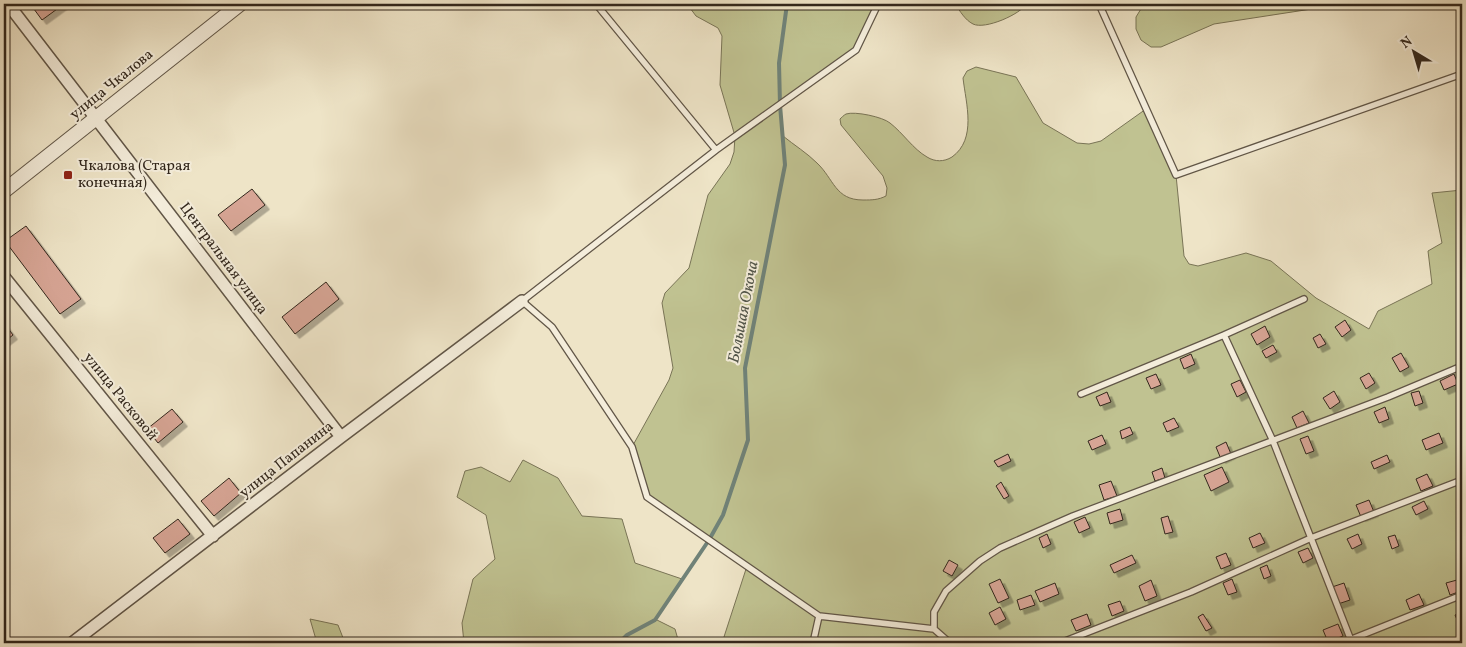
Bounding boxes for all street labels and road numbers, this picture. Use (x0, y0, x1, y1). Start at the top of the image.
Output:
street label: улица Чкалова (66, 45, 158, 125)
street label: Центральная улица (174, 198, 272, 320)
street label: улица Расковой (78, 348, 162, 446)
street label: улица Папанина (235, 416, 339, 504)

